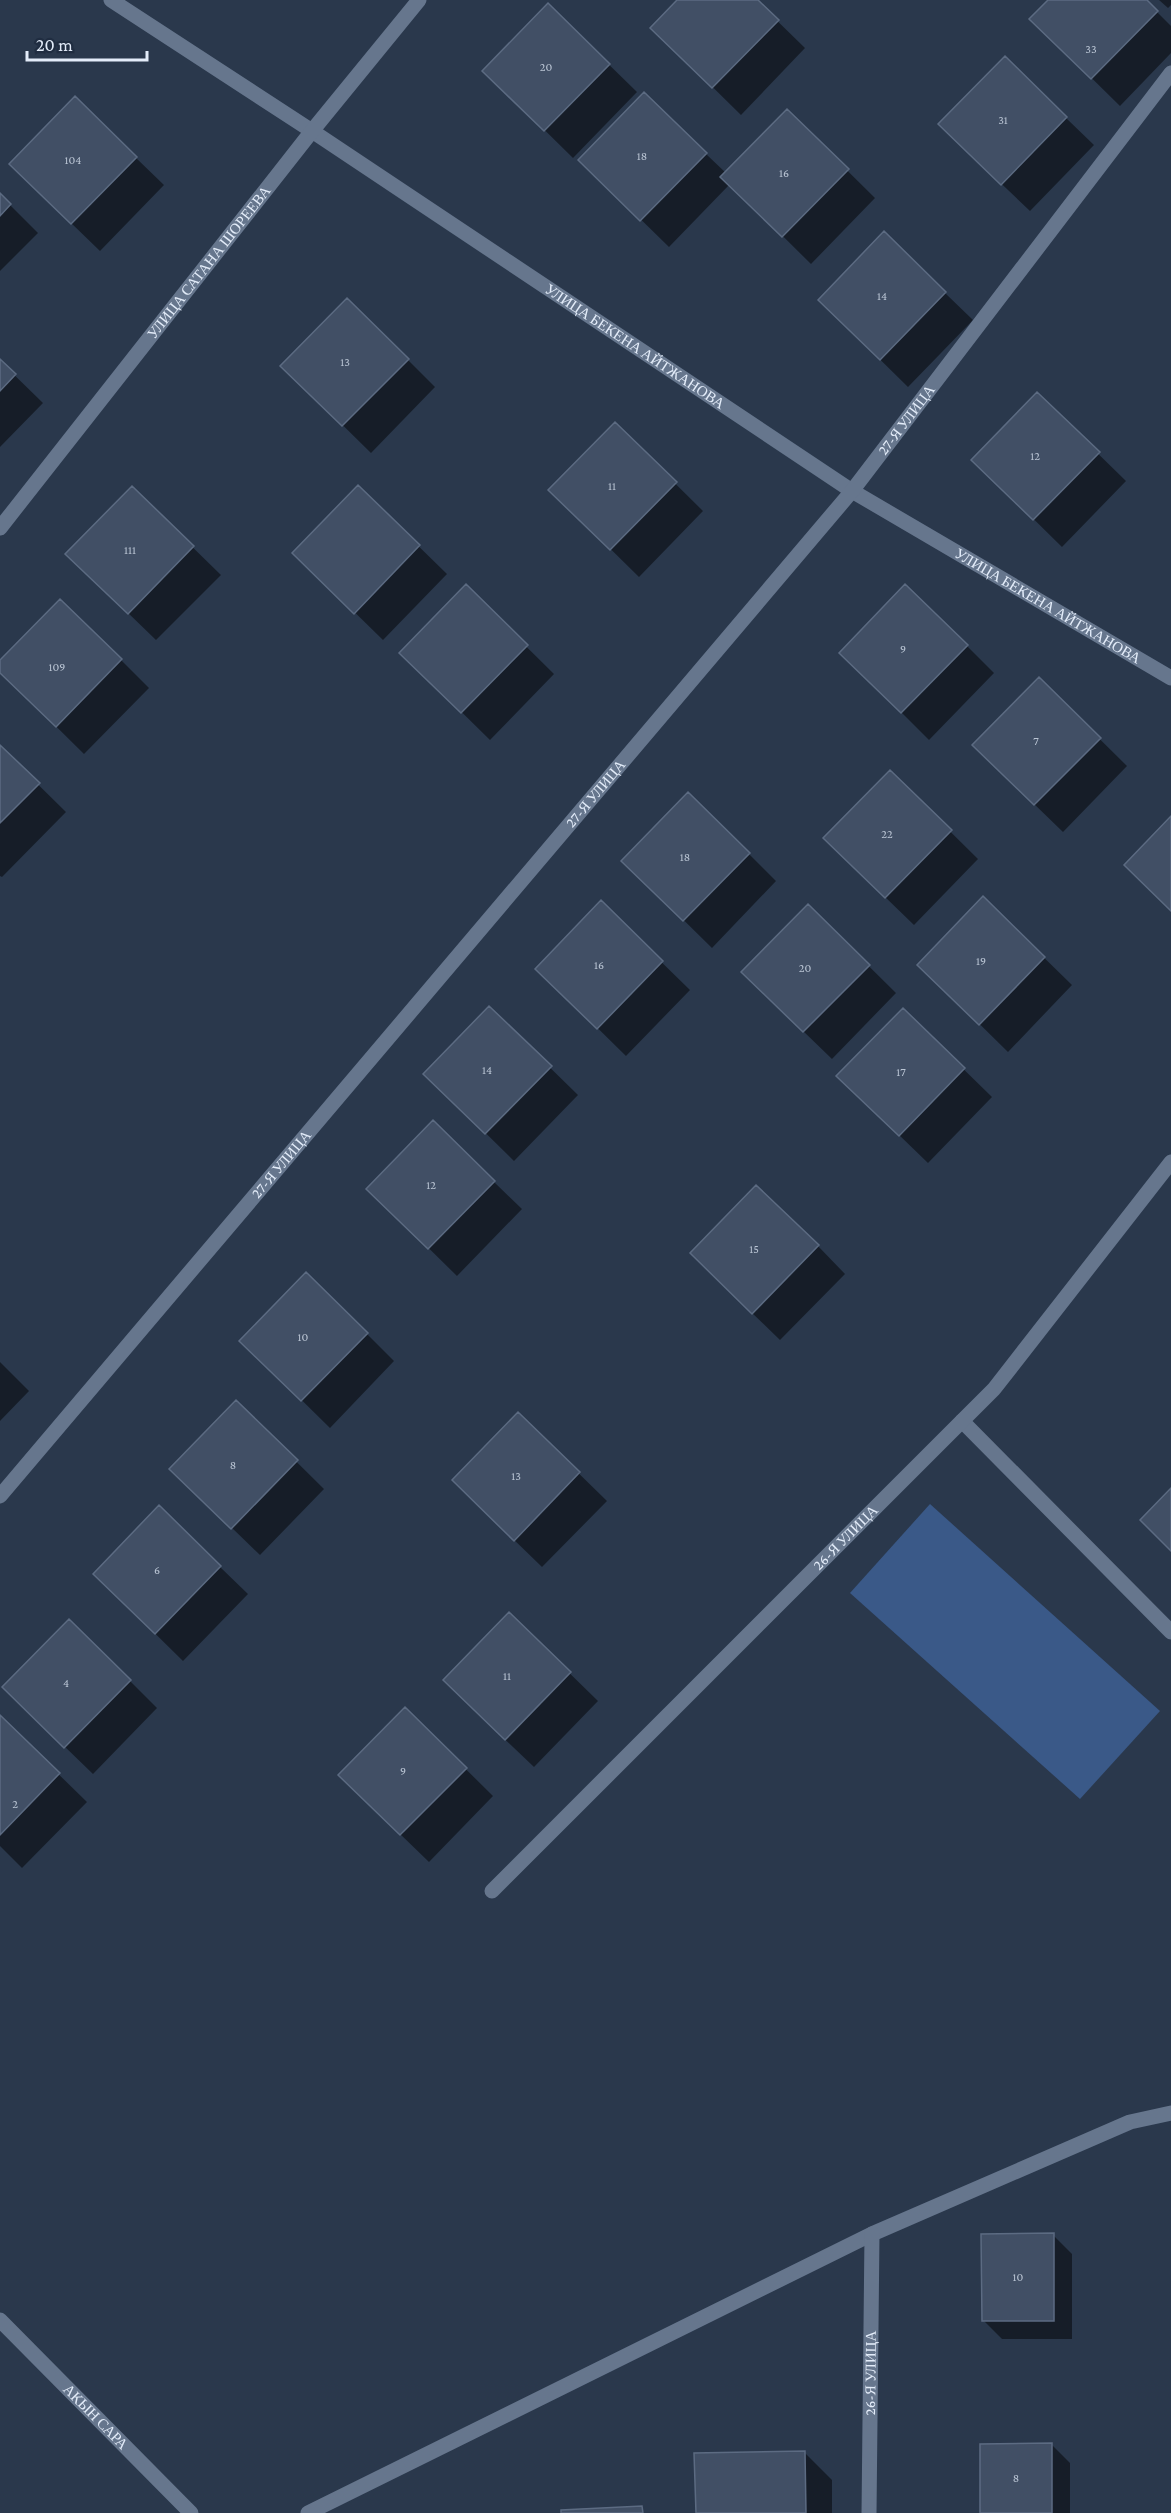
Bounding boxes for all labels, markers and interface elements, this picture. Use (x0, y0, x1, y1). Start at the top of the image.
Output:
scale bar (27, 24, 147, 62)
text: 20 m (36, 35, 73, 55)
house number: 33 (1085, 42, 1097, 56)
house number: 20 (540, 60, 552, 74)
house number: 31 (998, 113, 1008, 127)
house number: 18 (637, 149, 647, 163)
house number: 104 (65, 153, 81, 167)
house number: 16 (779, 166, 789, 180)
street label: УЛИЦА САТАНА ШОРЕЕВА (144, 183, 274, 342)
street label: УЛИЦА БЕКЕНА АЙТЖАНОВА (542, 281, 728, 412)
house number: 14 (877, 289, 887, 303)
house number: 13 (340, 355, 350, 369)
street label: 27-Я УЛИЦА (875, 382, 938, 458)
house number: 12 (1030, 449, 1040, 463)
house number: 11 (608, 479, 616, 493)
house number: 111 (124, 543, 136, 557)
street label: УЛИЦА БЕКЕНА АЙТЖАНОВА (952, 545, 1144, 667)
house number: 9 (900, 642, 906, 656)
house number: 109 (49, 660, 65, 674)
house number: 7 (1033, 734, 1039, 748)
street label: 27-Я УЛИЦА (562, 756, 629, 831)
house number: 22 (881, 827, 893, 841)
house number: 18 (680, 850, 690, 864)
house number: 19 (976, 954, 986, 968)
house number: 16 (594, 958, 604, 972)
house number: 20 (799, 961, 811, 975)
house number: 14 (482, 1063, 492, 1077)
house number: 17 (896, 1065, 906, 1079)
street label: 27-Я УЛИЦА (248, 1127, 315, 1201)
house number: 12 (426, 1178, 436, 1192)
house number: 15 (749, 1242, 759, 1256)
house number: 10 (298, 1330, 309, 1344)
house number: 8 (230, 1458, 236, 1472)
house number: 13 (511, 1469, 521, 1483)
street label: 26-Я УЛИЦА (810, 1502, 881, 1573)
house number: 6 (154, 1563, 160, 1577)
house number: 11 (503, 1669, 511, 1683)
house number: 4 (63, 1676, 69, 1690)
house number: 9 (400, 1764, 406, 1778)
house number: 2 (12, 1797, 18, 1811)
house number: 10 (1013, 2270, 1024, 2284)
street label: 26-Я УЛИЦА (862, 2330, 879, 2415)
street label: АКЫН САРА (60, 2381, 131, 2453)
house number: 8 (1013, 2471, 1019, 2485)

